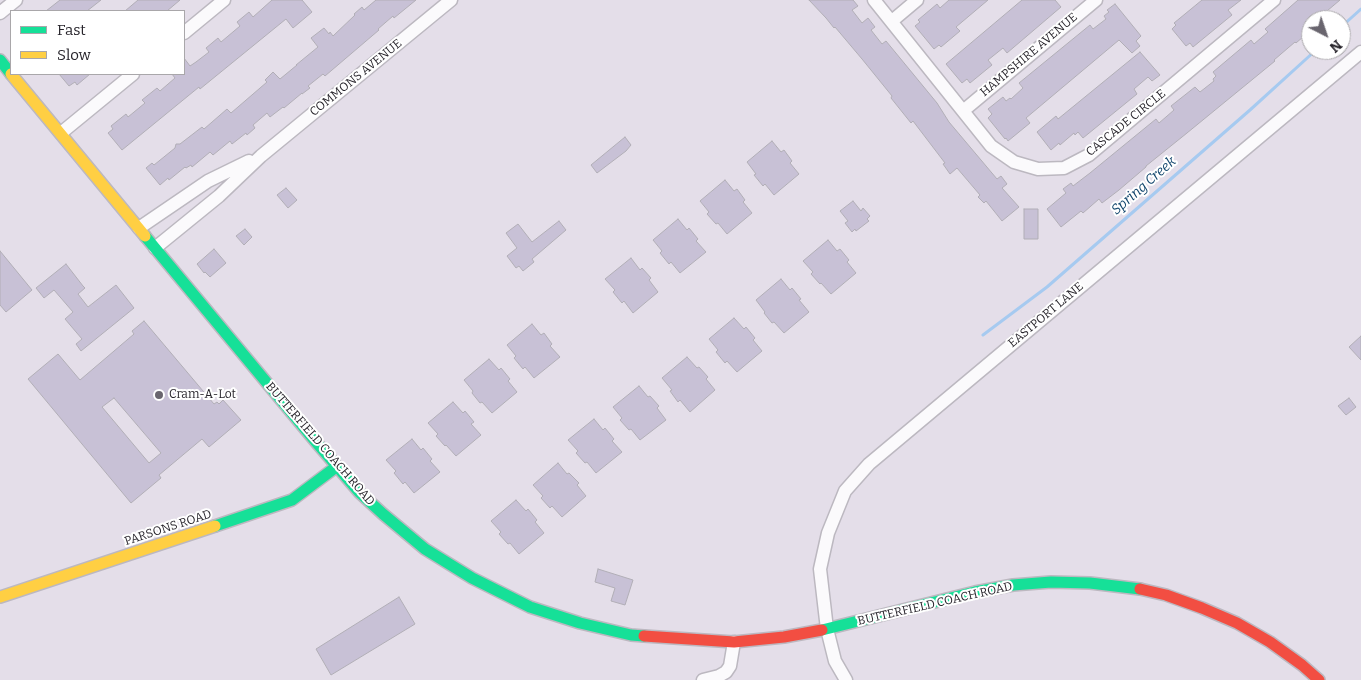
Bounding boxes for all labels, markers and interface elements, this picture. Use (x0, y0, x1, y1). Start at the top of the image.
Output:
legend (10, 10, 185, 75)
street label: HAMPSHIRE AVENUE (978, 10, 1080, 100)
north arrow (1301, 10, 1351, 60)
text: Fast (57, 21, 86, 39)
street label: COMMONS AVENUE (307, 36, 405, 120)
text: N (1326, 36, 1345, 56)
text: Slow (57, 46, 91, 64)
street label: CASCADE CIRCLE (1083, 87, 1169, 159)
water label: Spring Creek (1108, 153, 1180, 219)
street label: EASTPORT LANE (1006, 279, 1086, 351)
street label: BUTTERFIELD COACH ROAD (263, 380, 377, 508)
place label: Cram-A-Lot (169, 388, 236, 402)
marker: Cram-A-Lot (153, 389, 165, 401)
street label: PARSONS ROAD (123, 507, 213, 549)
street label: BUTTERFIELD COACH ROAD (856, 579, 1014, 629)

